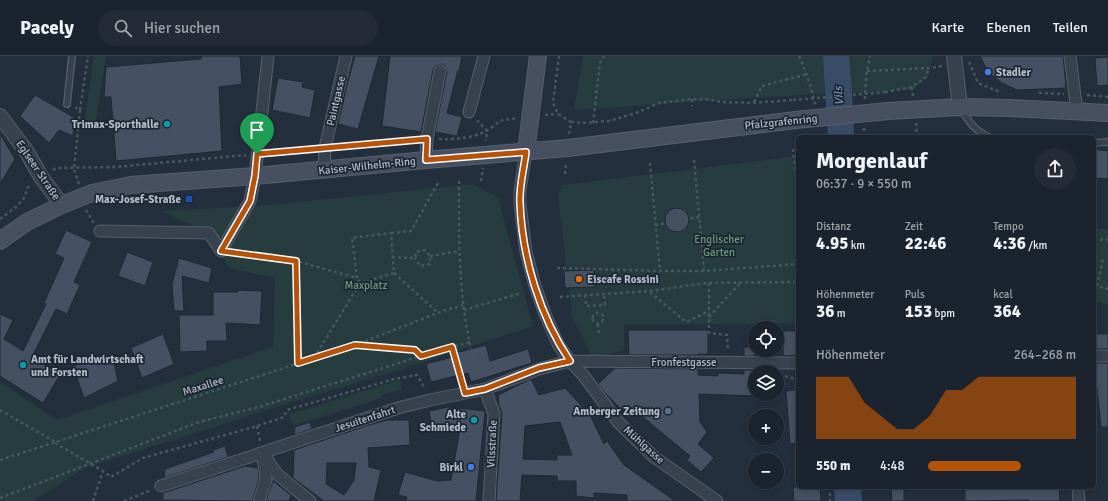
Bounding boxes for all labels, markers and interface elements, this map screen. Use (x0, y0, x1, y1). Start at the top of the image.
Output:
search box (98, 10, 378, 46)
text: Pacely (20, 16, 74, 40)
icon: search (112, 17, 134, 39)
text: Hier suchen (144, 19, 220, 37)
text: Karte (932, 19, 964, 36)
text: Ebenen (986, 19, 1031, 36)
text: Teilen (1053, 19, 1088, 36)
place label: Stadler (996, 66, 1032, 79)
marker: Stadler (983, 67, 993, 77)
street label: Paintgasse (324, 75, 348, 127)
water label: Vils (831, 84, 847, 106)
street label: Pfalzgrafenring (744, 112, 818, 132)
pin (240, 113, 274, 154)
place label: Trimax-Sporthalle (72, 118, 160, 131)
marker: Trimax-Sporthalle (162, 119, 172, 129)
icon: arrive (246, 119, 268, 141)
street label: Eglseer Straße (13, 138, 63, 202)
text: Morgenlauf (816, 147, 927, 174)
button: share (1034, 148, 1076, 190)
street label: Kaiser-Wilhelm-Ring (318, 154, 416, 178)
text: 06:37 · 9 × 550 m (816, 176, 911, 192)
place label: Max-Josef-Straße (95, 193, 182, 206)
marker: Max-Josef-Straße (184, 194, 194, 204)
text: Distanz (816, 220, 851, 233)
text: Zeit (905, 220, 923, 233)
text: Tempo (993, 220, 1024, 233)
park label: Englischer Garten (694, 233, 744, 259)
text: 4.95 (816, 233, 848, 254)
text: 22:46 (905, 233, 946, 254)
text: 4:36 (993, 233, 1026, 254)
text: km (848, 239, 865, 252)
text: /km (1026, 239, 1047, 252)
place label: Eiscafe Rossini (587, 273, 659, 286)
marker: Eiscafe Rossini (574, 274, 584, 284)
park label: Maxplatz (345, 279, 388, 292)
text: Höhenmeter (816, 288, 874, 301)
text: Puls (905, 288, 925, 301)
text: kcal (993, 288, 1013, 301)
text: 36 (816, 301, 834, 322)
text: 153 (905, 301, 932, 322)
text: 364 (993, 301, 1021, 322)
text: m (834, 307, 846, 320)
text: bpm (932, 307, 955, 320)
map controls (748, 321, 784, 489)
button: locate (748, 321, 784, 357)
text: Höhenmeter (816, 347, 885, 363)
text: 264–268 m (1014, 347, 1076, 363)
place label: Amt für Landwirtschaft und Forsten (31, 353, 144, 379)
street label: Fronfestgasse (651, 356, 717, 369)
marker: Amt für Landwirtschaft und Forsten (18, 360, 28, 370)
button: layers (748, 365, 784, 401)
street label: Maxallee (181, 373, 225, 399)
street label: Jesuitenfahrt (333, 403, 397, 435)
place label: Amberger Zeitung (573, 405, 660, 418)
marker: Amberger Zeitung (663, 406, 673, 416)
place label: Alte Schmiede (420, 408, 467, 434)
button: + (748, 409, 784, 445)
marker: Alte Schmiede (469, 415, 479, 425)
street label: Vilsstraße (484, 420, 500, 468)
street label: Mühlgasse (621, 423, 667, 467)
button: − (748, 453, 784, 489)
text: 550 m (816, 458, 850, 474)
text: 4:48 (880, 458, 905, 474)
place label: Birkl (440, 461, 464, 474)
marker: Birkl (466, 462, 476, 472)

